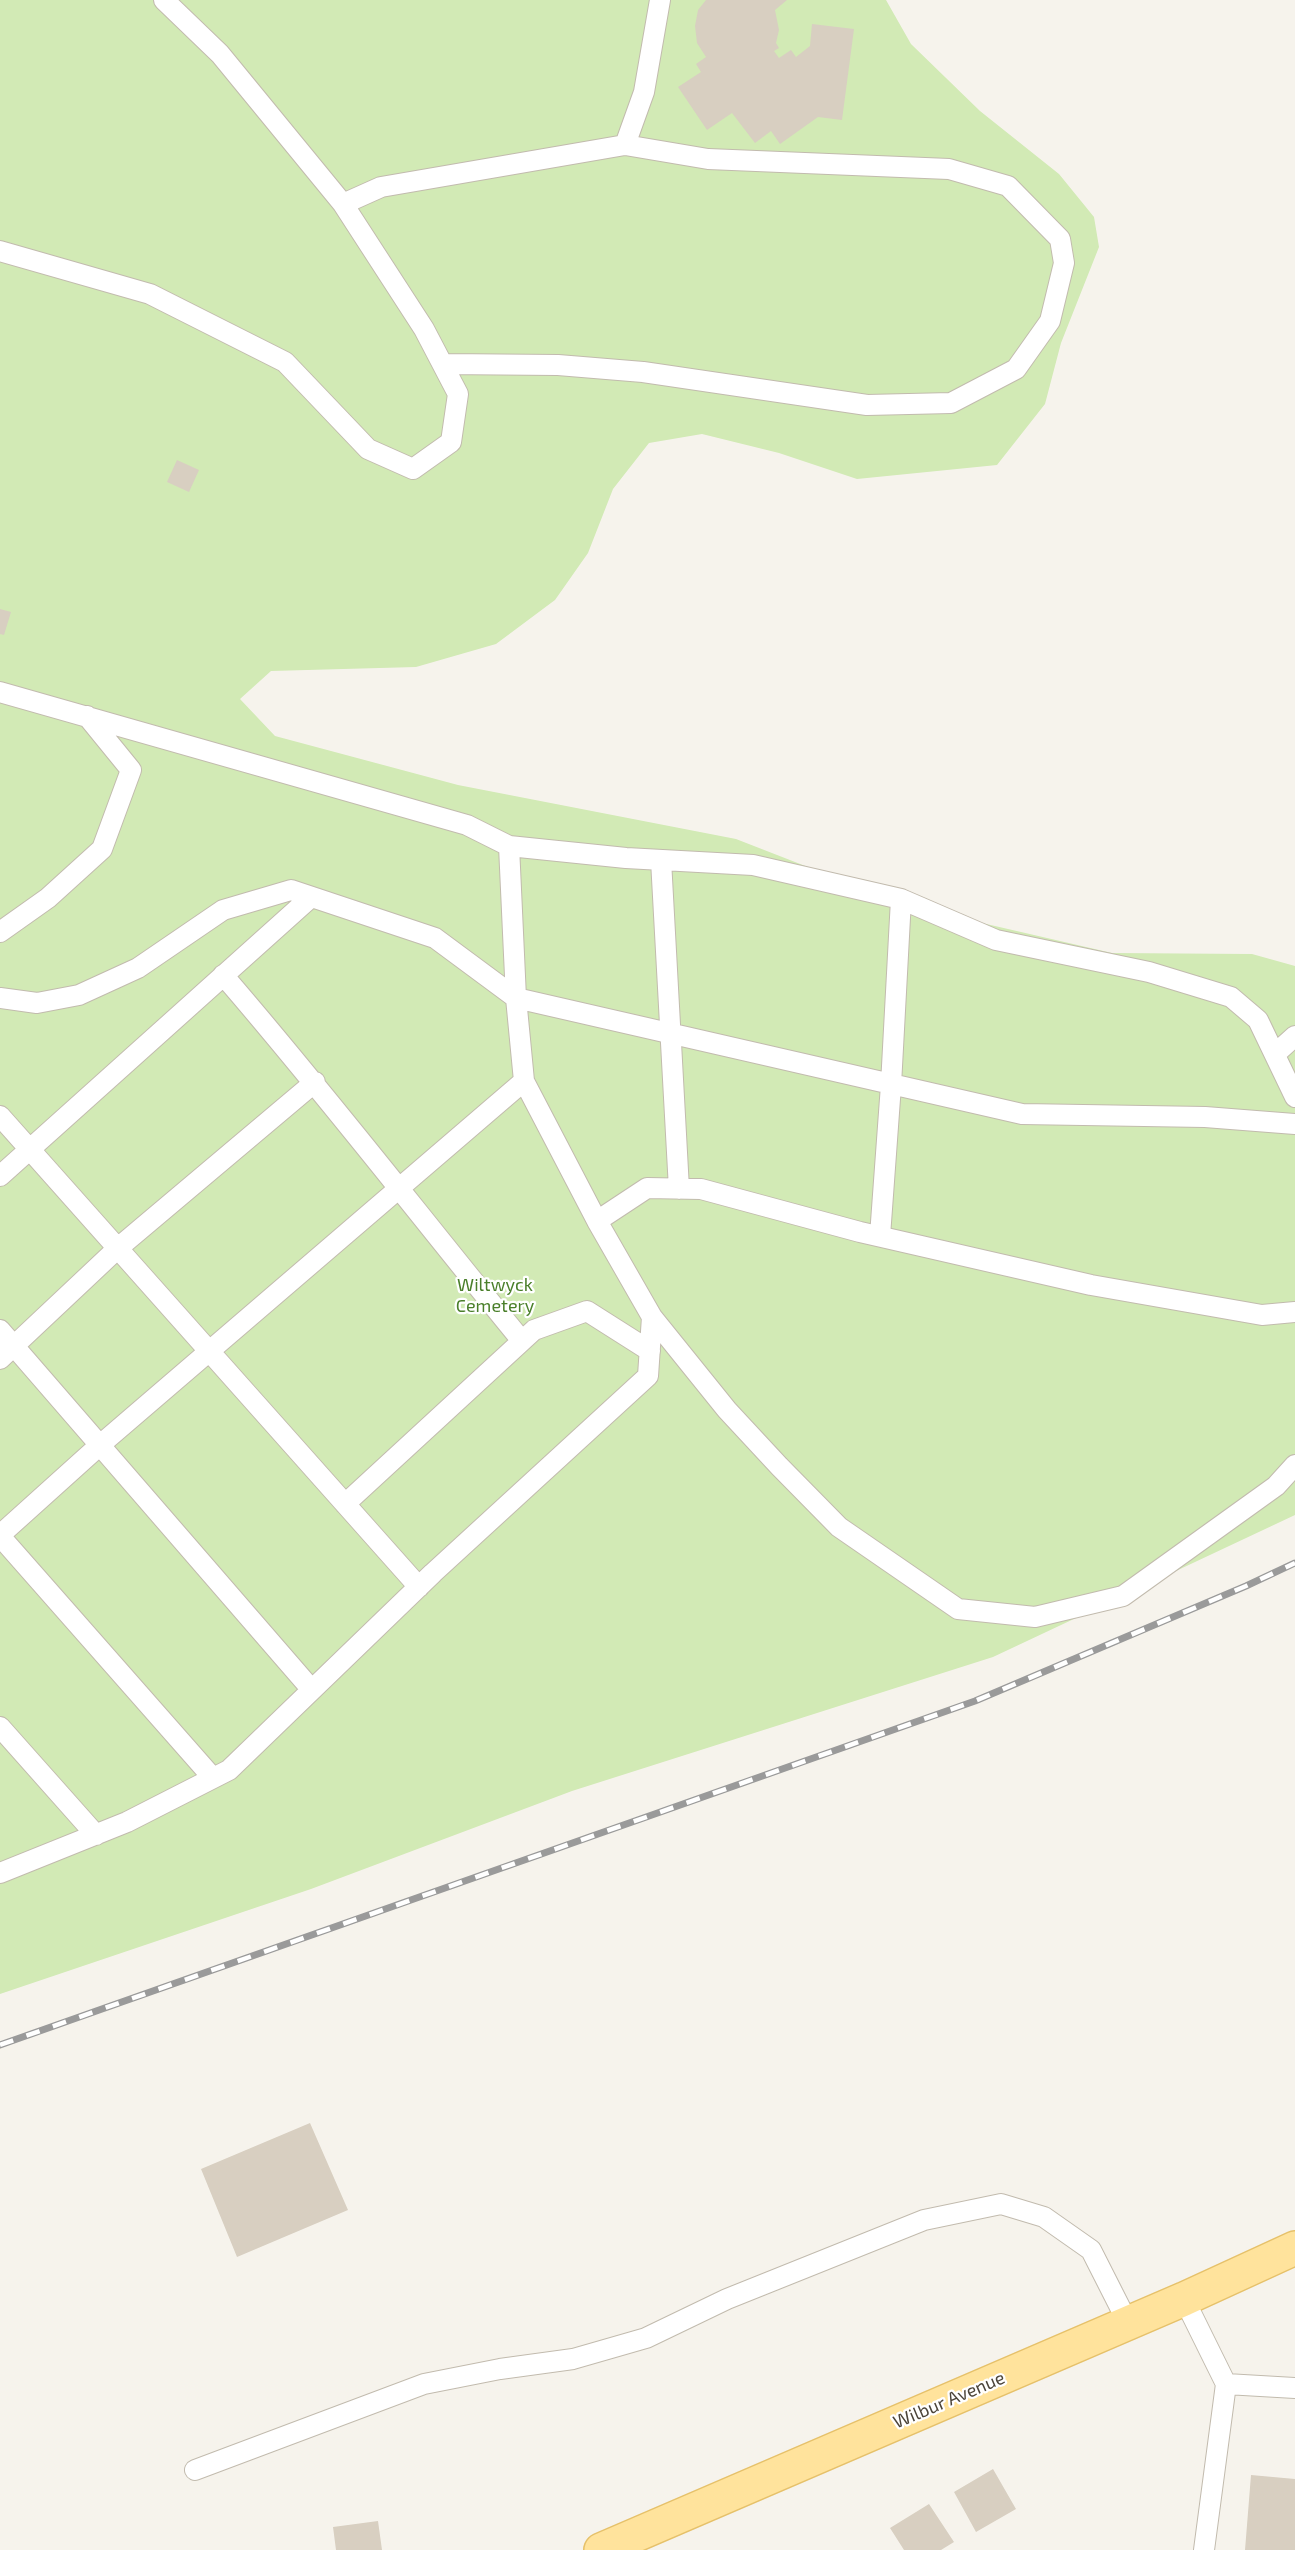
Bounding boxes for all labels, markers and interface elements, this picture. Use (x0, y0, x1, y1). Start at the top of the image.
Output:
park label: Wiltwyck Cemetery (456, 1274, 534, 1316)
street label: Wilbur Avenue (890, 2367, 1008, 2433)

